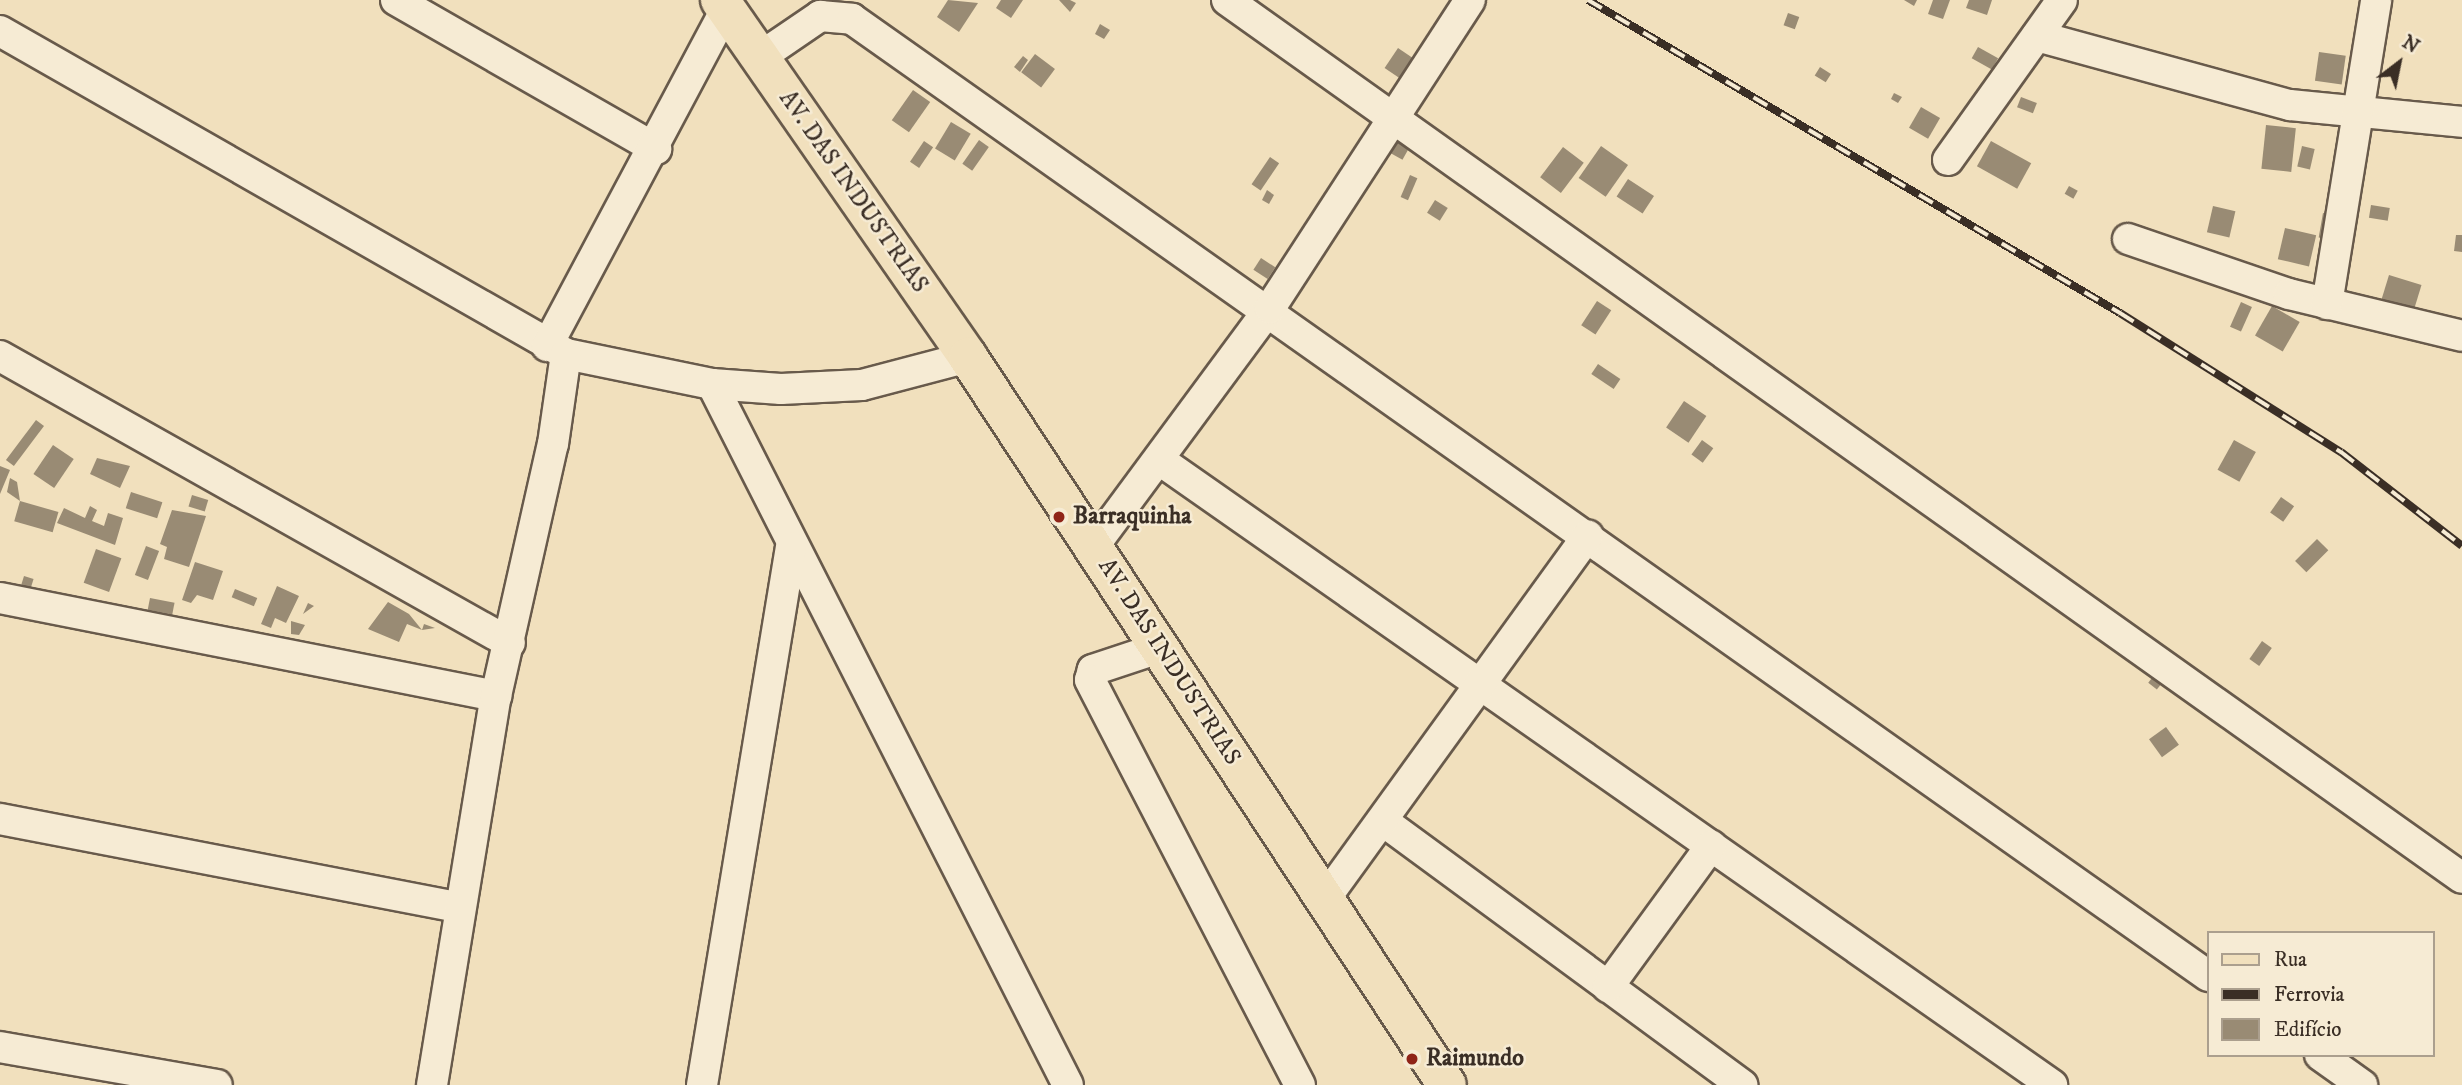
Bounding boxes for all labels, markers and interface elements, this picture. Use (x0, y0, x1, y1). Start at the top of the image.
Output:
north arrow (2364, 28, 2434, 98)
text: N (2398, 31, 2423, 59)
street label: AV. DAS INDUSTRIAS (772, 85, 934, 299)
place label: Barraquinha (1073, 503, 1191, 531)
marker: Barraquinha (1051, 509, 1067, 525)
street label: AV. DAS INDUSTRIAS (1091, 553, 1247, 771)
legend (2206, 931, 2434, 1057)
text: Rua (2274, 947, 2307, 973)
text: Ferrovia (2274, 982, 2344, 1008)
text: Edifício (2274, 1017, 2342, 1043)
place label: Raimundo (1426, 1045, 1524, 1073)
marker: Raimundo (1404, 1051, 1420, 1067)

